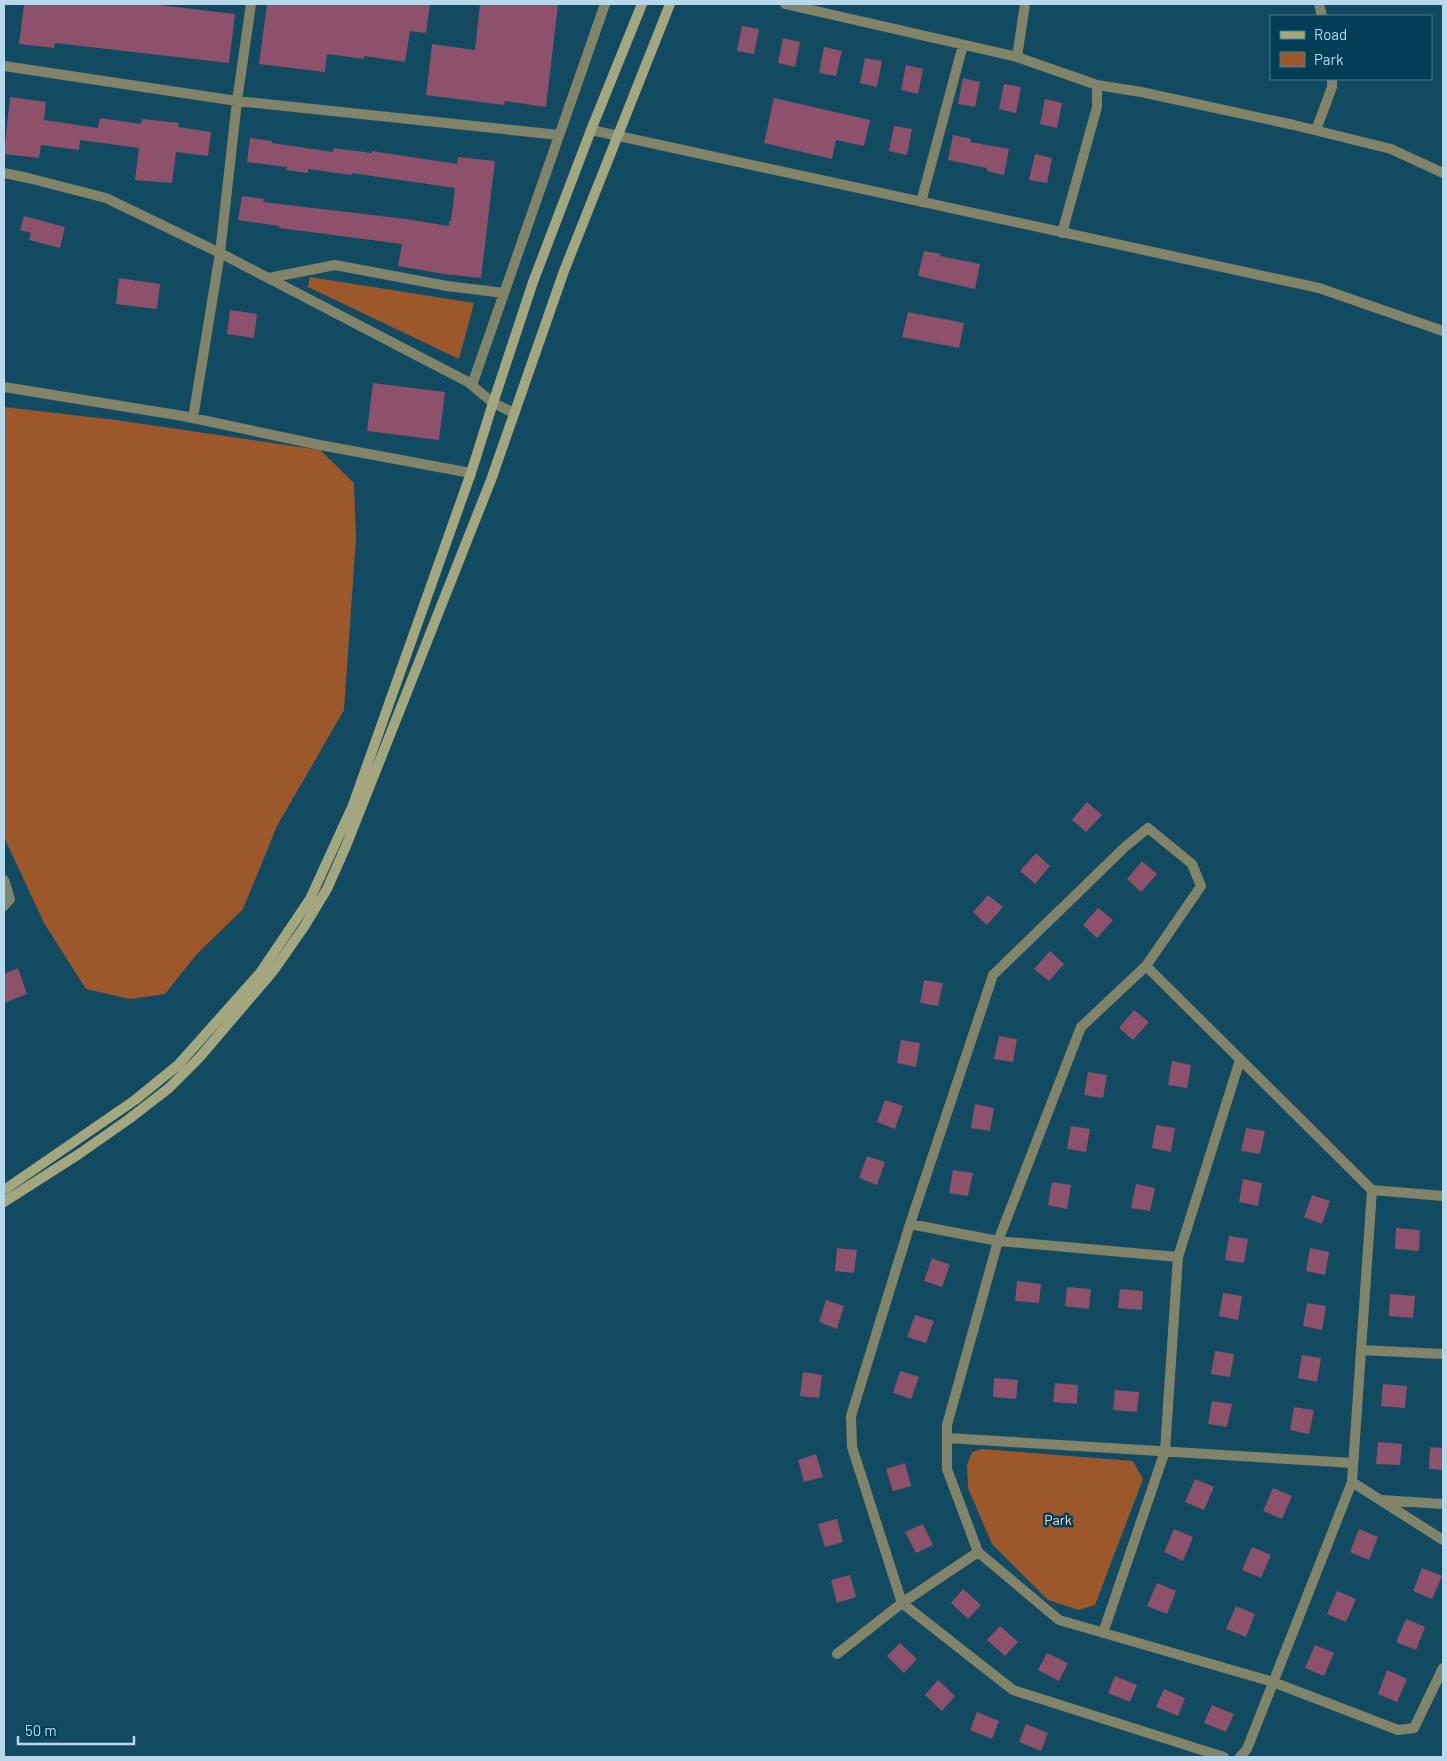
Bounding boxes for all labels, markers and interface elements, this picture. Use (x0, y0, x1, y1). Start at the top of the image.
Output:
legend (1270, 15, 1432, 80)
text: Road (1314, 25, 1347, 43)
text: Park (1314, 50, 1344, 68)
park label: Park (1044, 1511, 1072, 1528)
scale bar (18, 1714, 134, 1746)
text: 50 m (25, 1721, 57, 1739)

